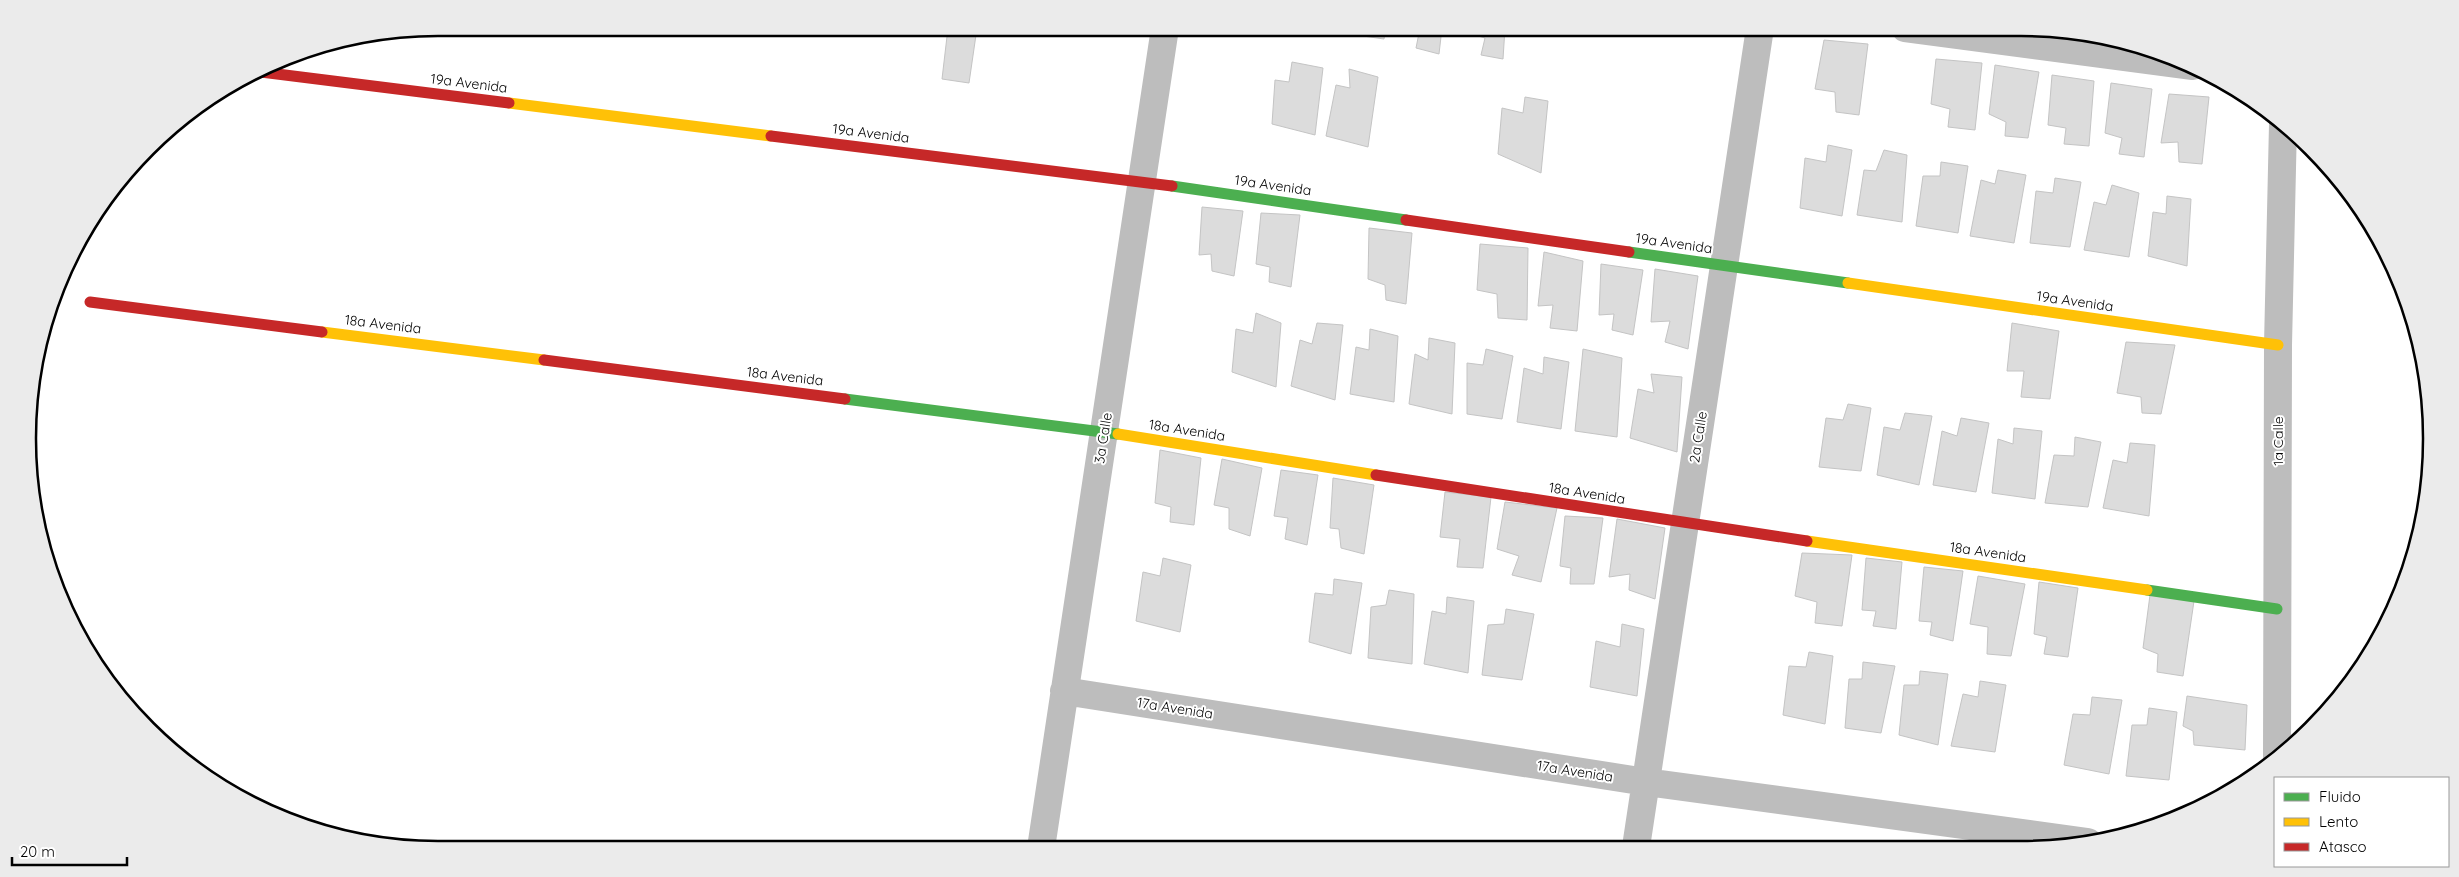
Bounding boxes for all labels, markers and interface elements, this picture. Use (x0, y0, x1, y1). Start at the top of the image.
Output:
street label: 19a Avenida (430, 69, 508, 97)
street label: 19a Avenida (832, 119, 910, 147)
street label: 19a Avenida (1233, 171, 1313, 199)
street label: 19a Avenida (1634, 229, 1714, 257)
street label: 19a Avenida (2035, 287, 2115, 315)
street label: 18a Avenida (344, 310, 422, 338)
street label: 18a Avenida (746, 362, 824, 390)
street label: 2a Calle (1685, 410, 1711, 464)
street label: 3a Calle (1090, 411, 1116, 465)
street label: 18a Avenida (1148, 415, 1226, 445)
street label: 1a Calle (2269, 416, 2287, 466)
street label: 18a Avenida (1548, 478, 1626, 508)
street label: 18a Avenida (1949, 538, 2027, 566)
street label: 17a Avenida (1136, 693, 1214, 723)
street label: 17a Avenida (1536, 756, 1614, 786)
legend (2274, 777, 2449, 867)
text: Fluido (2319, 787, 2361, 806)
text: Lento (2319, 812, 2358, 831)
scale bar (12, 834, 128, 866)
text: Atasco (2319, 837, 2367, 856)
text: 20 m (20, 842, 55, 861)

